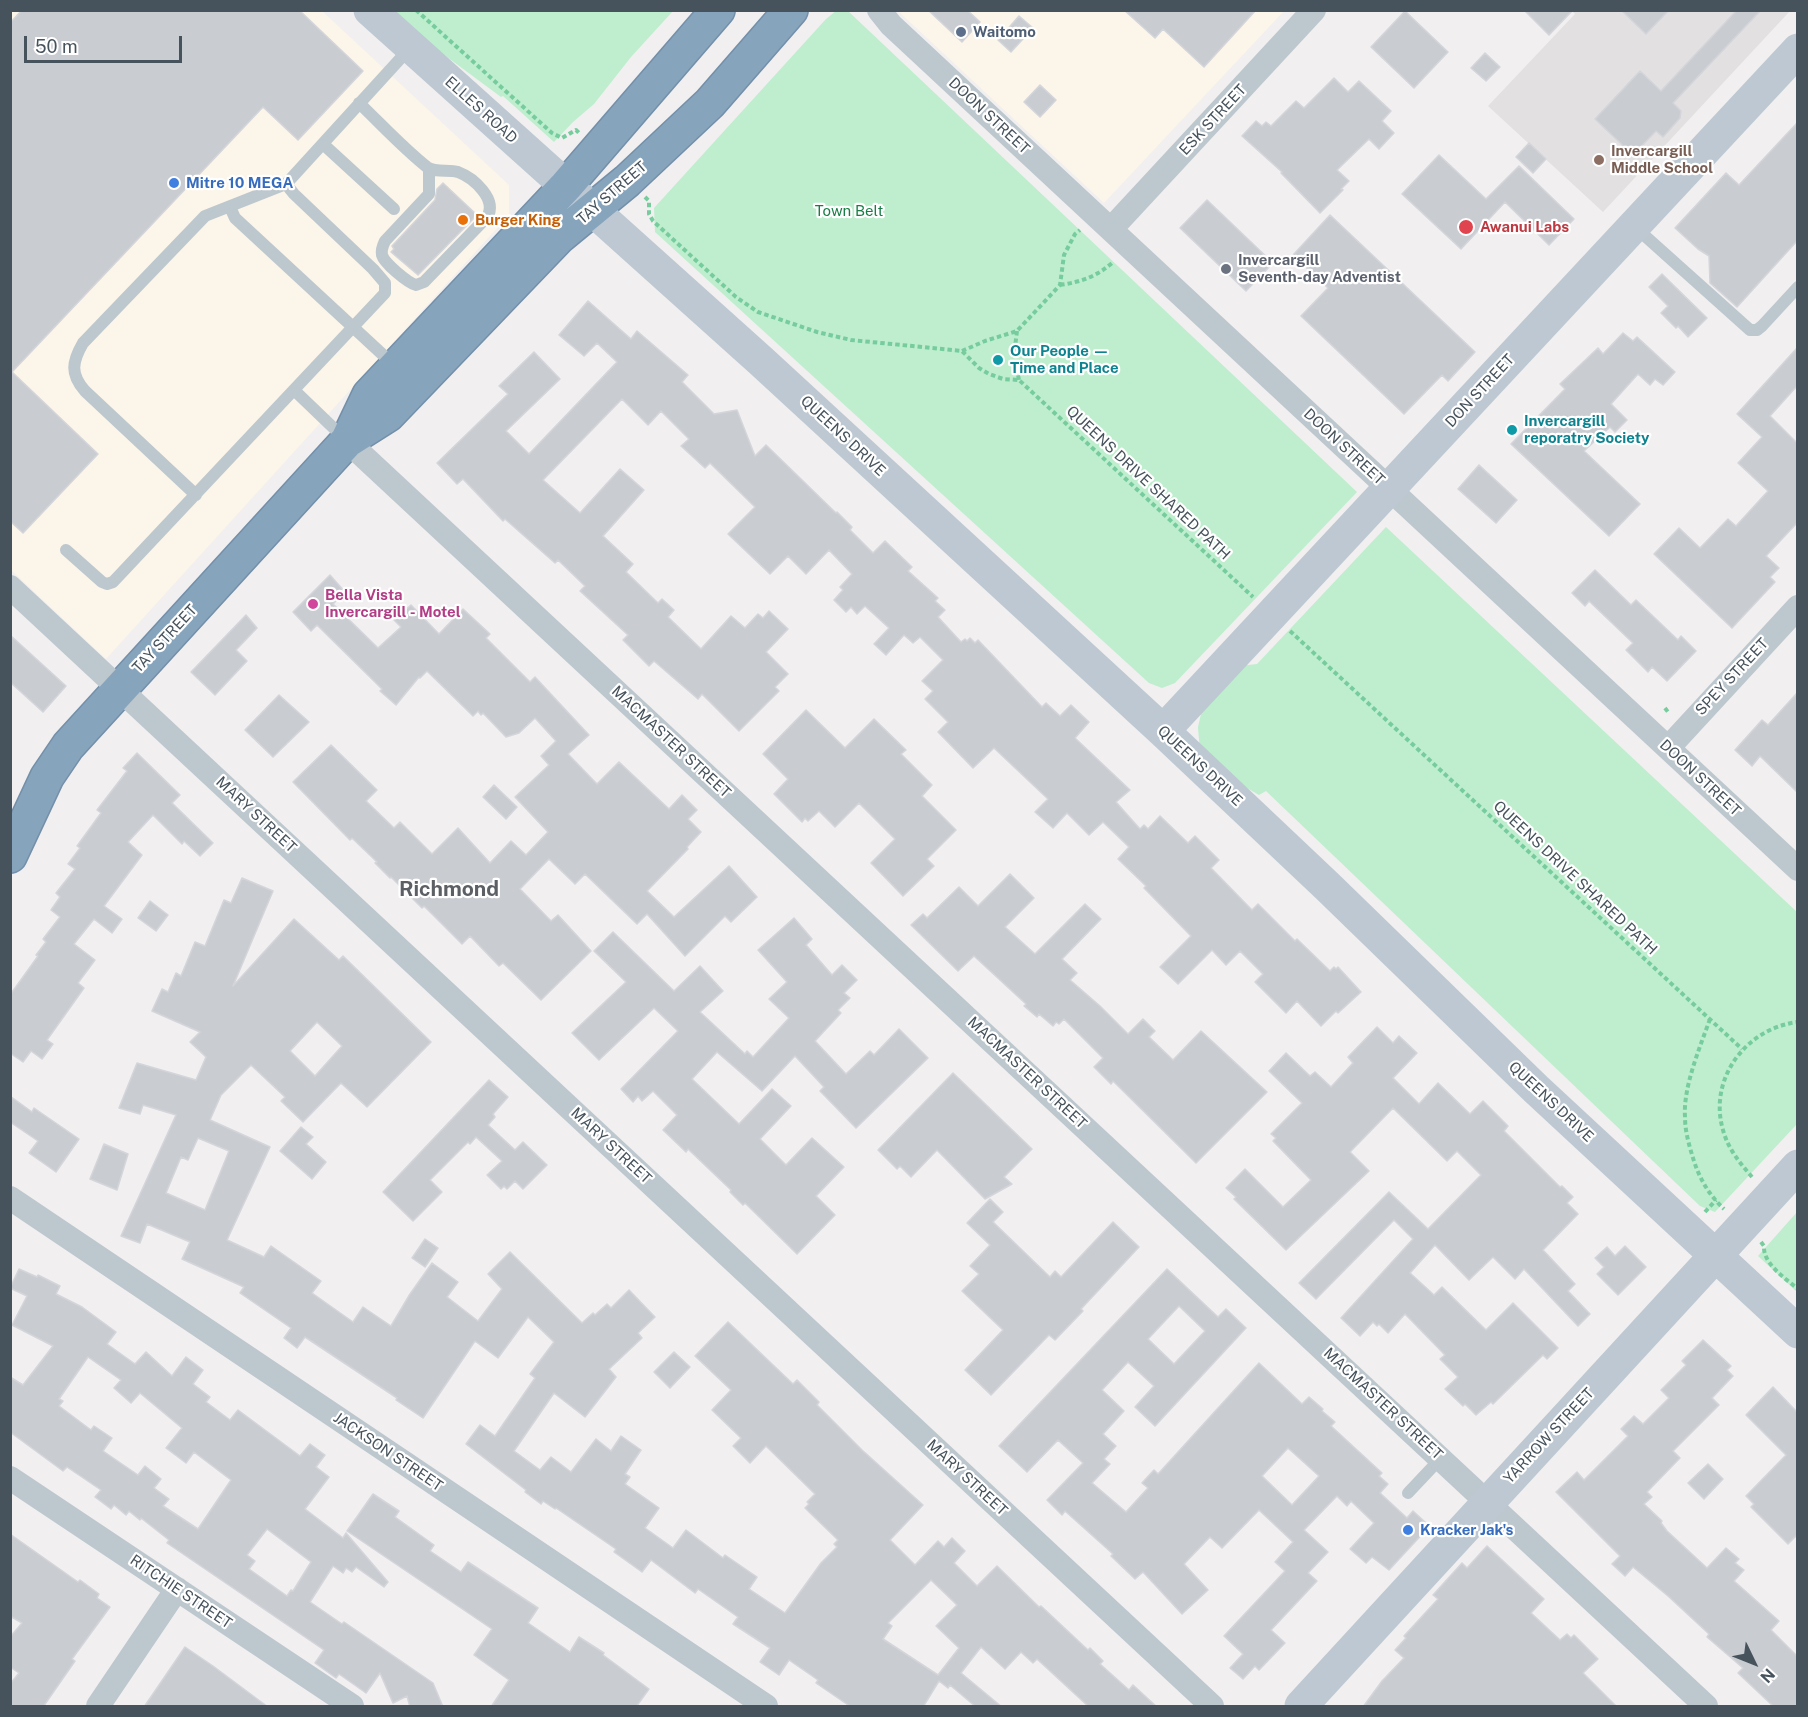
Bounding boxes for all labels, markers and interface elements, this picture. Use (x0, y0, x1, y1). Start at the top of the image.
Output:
place label: Waitomo (973, 23, 1036, 41)
scale bar (27, 24, 184, 62)
marker: Waitomo (954, 25, 968, 39)
text: 50 m (35, 36, 78, 57)
street label: ELLES ROAD (441, 73, 521, 147)
street label: DOON STREET (945, 74, 1033, 158)
street label: ESK STREET (1176, 81, 1250, 159)
place label: Invercargill Middle School (1611, 142, 1713, 177)
marker: Invercargill Middle School (1592, 153, 1606, 167)
street label: TAY STREET (573, 158, 651, 228)
place label: Mitre 10 MEGA (186, 174, 293, 192)
marker: Mitre 10 MEGA (167, 176, 181, 190)
park label: Town Belt (815, 202, 883, 220)
place label: Burger King (475, 211, 561, 229)
marker: Burger King (456, 213, 470, 227)
marker: Awanui Labs (1457, 218, 1475, 236)
place label: Awanui Labs (1480, 218, 1569, 236)
place label: Invercargill Seventh-day Adventist (1238, 251, 1401, 286)
marker: Invercargill Seventh-day Adventist (1219, 262, 1233, 276)
place label: Our People — Time and Place (1010, 342, 1119, 377)
street label: DON STREET (1442, 351, 1518, 431)
marker: Our People — Time and Place (991, 353, 1005, 367)
street label: QUEENS DRIVE (797, 392, 889, 480)
street label: QUEENS DRIVE SHARED PATH (1062, 402, 1234, 564)
street label: DOON STREET (1300, 405, 1388, 489)
place label: Invercargill reporatry Society (1524, 412, 1649, 447)
marker: Invercargill reporatry Society (1505, 423, 1519, 437)
place label: Bella Vista Invercargill - Motel (325, 586, 461, 621)
marker: Bella Vista Invercargill - Motel (306, 597, 320, 611)
street label: TAY STREET (129, 601, 201, 677)
street label: SPEY STREET (1692, 635, 1772, 719)
street label: MACMASTER STREET (608, 682, 734, 802)
street label: QUEENS DRIVE (1154, 722, 1246, 810)
street label: DOON STREET (1656, 736, 1744, 820)
street label: MARY STREET (212, 773, 300, 857)
street label: QUEENS DRIVE SHARED PATH (1489, 797, 1661, 959)
district label: Richmond (399, 877, 499, 903)
street label: MACMASTER STREET (964, 1013, 1090, 1133)
street label: QUEENS DRIVE (1505, 1058, 1597, 1146)
street label: MARY STREET (567, 1104, 655, 1188)
street label: MACMASTER STREET (1320, 1344, 1446, 1464)
street label: YARROW STREET (1500, 1384, 1598, 1488)
street label: JACKSON STREET (330, 1409, 446, 1495)
street label: MARY STREET (923, 1436, 1011, 1520)
place label: Kracker Jak's (1420, 1521, 1513, 1539)
marker: Kracker Jak's (1401, 1523, 1415, 1537)
street label: RITCHIE STREET (127, 1551, 235, 1633)
north arrow (1724, 1633, 1784, 1693)
text: N (1756, 1665, 1779, 1687)

